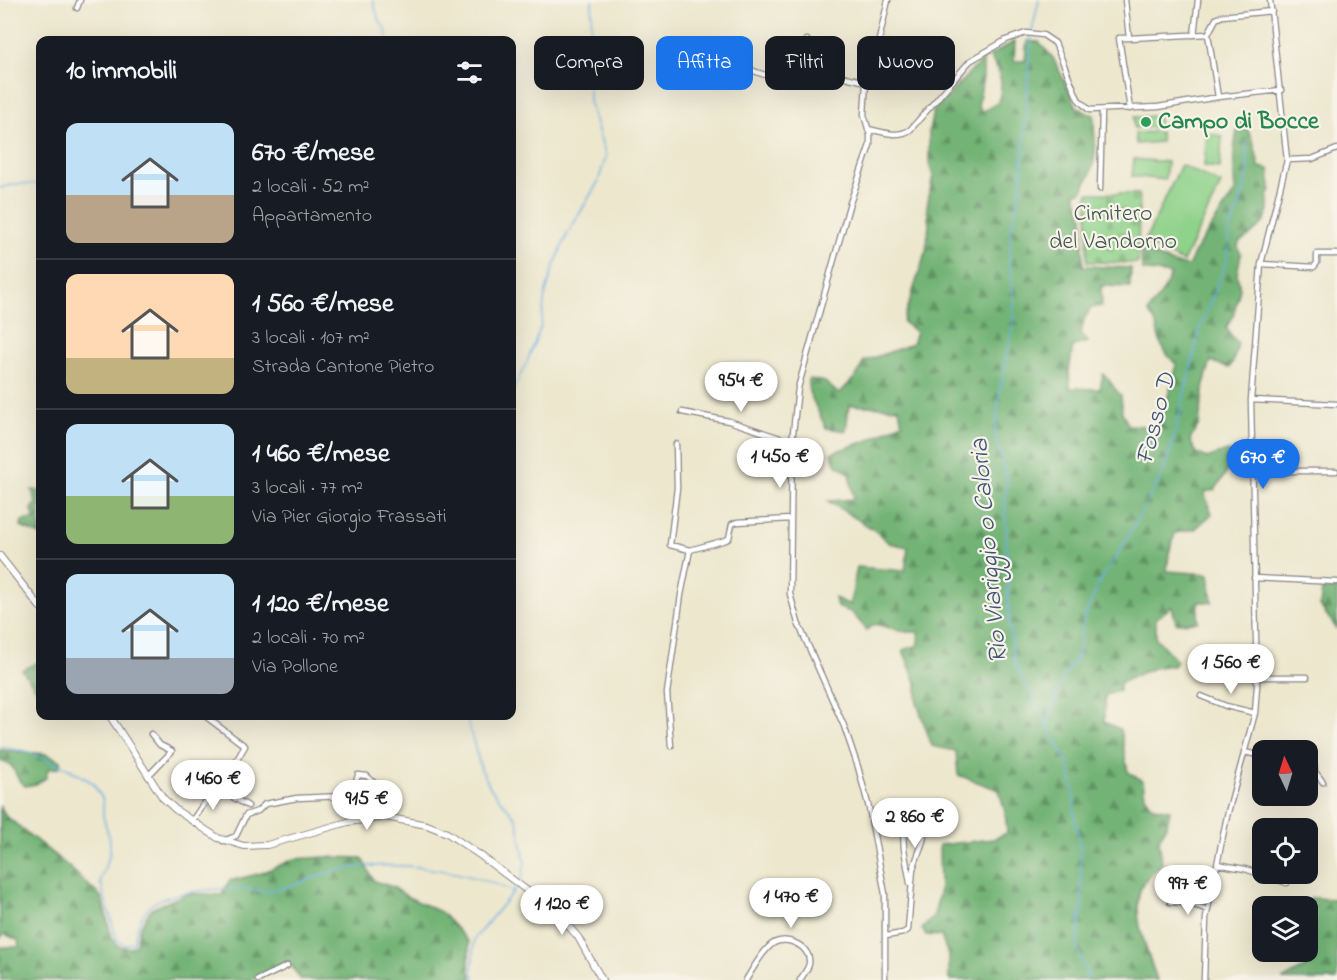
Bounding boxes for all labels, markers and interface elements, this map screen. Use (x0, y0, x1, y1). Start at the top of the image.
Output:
chip: Compra (534, 36, 644, 90)
chip: Affitta (656, 36, 753, 90)
chip: Filtri (765, 36, 845, 90)
chip: Nuovo (857, 36, 955, 90)
text: 10 immobili (66, 53, 177, 91)
icon: filters (453, 56, 486, 89)
place label: Campo di Bocce (1158, 105, 1320, 140)
marker: Campo di Bocce (1139, 115, 1153, 129)
text: 670 €/mese (252, 135, 375, 173)
icon: home (114, 147, 186, 219)
text: 2 locali · 52 m² (252, 173, 369, 202)
park label: Cimitero del Vandorno (1049, 197, 1177, 260)
text: Appartamento (252, 202, 372, 231)
text: 1 560 €/mese (252, 286, 394, 324)
icon: home (114, 298, 186, 370)
text: 3 locali · 107 m² (252, 324, 370, 353)
text: Strada Cantone Pietro (252, 353, 434, 382)
pin: 954 € (699, 362, 783, 413)
text: 954 € (719, 367, 763, 396)
water label: Fosso D (1127, 368, 1188, 469)
text: 1 460 €/mese (252, 436, 390, 474)
water label: Rio Viariggio o Caloria (961, 436, 1019, 665)
pin: 1 450 € (725, 438, 835, 489)
pin: 670 € (1221, 439, 1305, 490)
text: 1 450 € (751, 443, 809, 472)
text: 670 € (1241, 444, 1285, 473)
icon: home (114, 448, 186, 520)
text: 3 locali · 77 m² (252, 474, 363, 503)
text: Via Pier Giorgio Frassati (252, 503, 447, 532)
text: 1 120 €/mese (252, 586, 389, 624)
icon: home (114, 598, 186, 670)
text: 2 locali · 70 m² (252, 624, 365, 653)
pin: 1 560 € (1176, 644, 1286, 695)
text: 1 560 € (1201, 649, 1261, 678)
text: Via Pollone (252, 653, 338, 682)
north arrow (1252, 740, 1318, 806)
map controls (1252, 740, 1318, 962)
pin: 1 460 € (158, 760, 268, 811)
text: 1 460 € (185, 765, 241, 794)
pin: 915 € (325, 780, 409, 831)
text: 915 € (346, 785, 388, 814)
pin: 2 860 € (860, 798, 970, 849)
text: 2 860 € (886, 803, 944, 832)
button: locate (1252, 818, 1318, 884)
pin: 997 € (1146, 865, 1230, 916)
text: 997 € (1168, 870, 1208, 899)
pin: 1 470 € (736, 878, 846, 929)
text: 1 470 € (763, 883, 819, 912)
pin: 1 120 € (507, 885, 617, 936)
text: 1 120 € (534, 890, 590, 919)
button: layers (1252, 896, 1318, 962)

